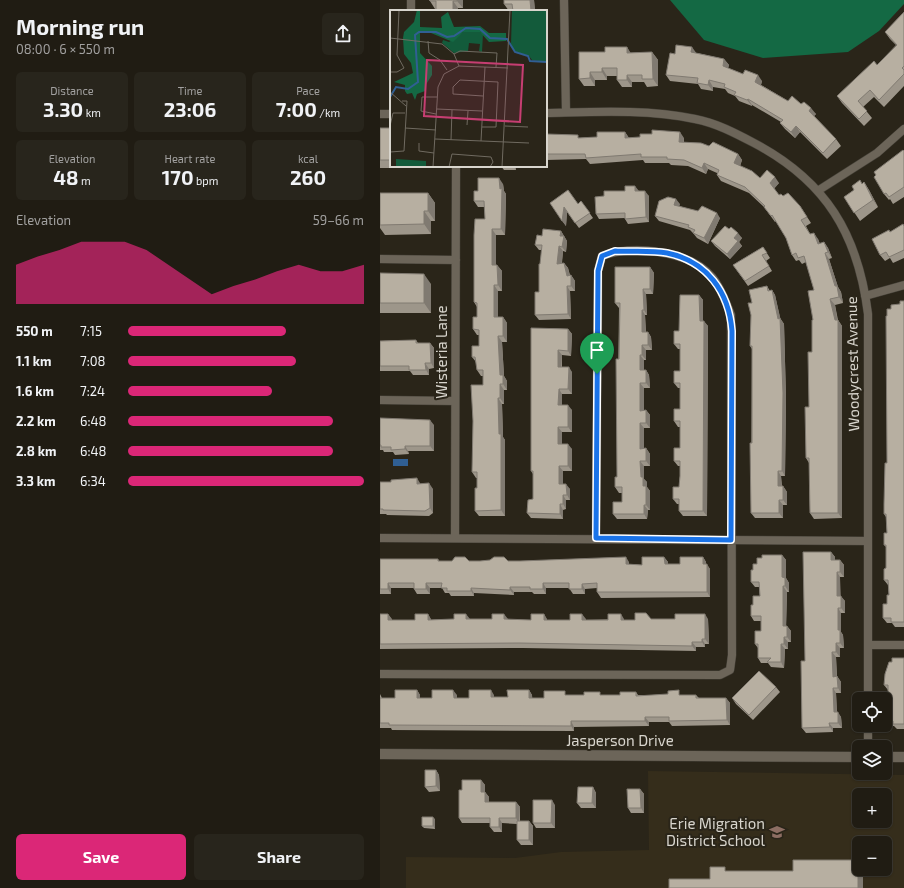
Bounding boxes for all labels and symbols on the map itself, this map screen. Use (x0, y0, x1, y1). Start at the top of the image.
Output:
inset map (390, 10, 547, 167)
street label: Woodycrest Avenue (842, 296, 862, 432)
street label: Wisteria Lane (432, 305, 450, 399)
pin (580, 333, 614, 374)
street label: Jasperson Drive (566, 731, 674, 749)
place label: Erie Migration District School (666, 814, 766, 849)
school or university icon: Erie Migration District School (768, 823, 786, 841)

